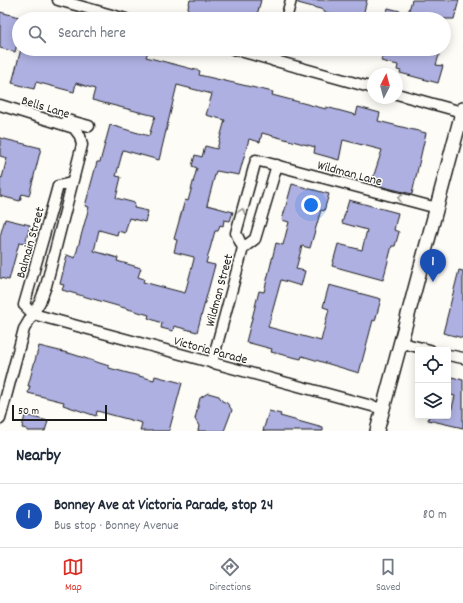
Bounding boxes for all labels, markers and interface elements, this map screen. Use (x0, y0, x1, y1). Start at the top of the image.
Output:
search box (12, 12, 451, 56)
icon: search (26, 23, 48, 45)
text: Search here (58, 23, 126, 45)
north arrow (367, 68, 403, 104)
street label: Bells Lane (19, 92, 72, 125)
street label: Wildman Lane (315, 157, 384, 192)
one-way arrow (396, 194, 403, 203)
your location (301, 195, 321, 215)
street label: Balmain Street (12, 205, 51, 281)
one-way arrow (237, 208, 246, 215)
pin: 1 (420, 249, 446, 282)
street label: Wildman Street (202, 252, 239, 329)
street label: Victoria Parade (171, 332, 250, 370)
map controls (415, 347, 451, 419)
button: locate (415, 347, 451, 383)
button: layers (415, 383, 451, 419)
scale bar (12, 403, 107, 422)
text: 50 m (18, 404, 39, 420)
text: Nearby (16, 445, 60, 469)
text: Bonney Ave at Victoria Parade, stop 24 (54, 495, 273, 517)
text: 1 (28, 506, 30, 525)
text: 80 m (423, 506, 447, 525)
text: Bus stop · Bonney Avenue (54, 517, 179, 536)
tab: Map (62, 556, 84, 596)
tab: Directions (209, 556, 251, 596)
tab: Saved (376, 556, 401, 596)

